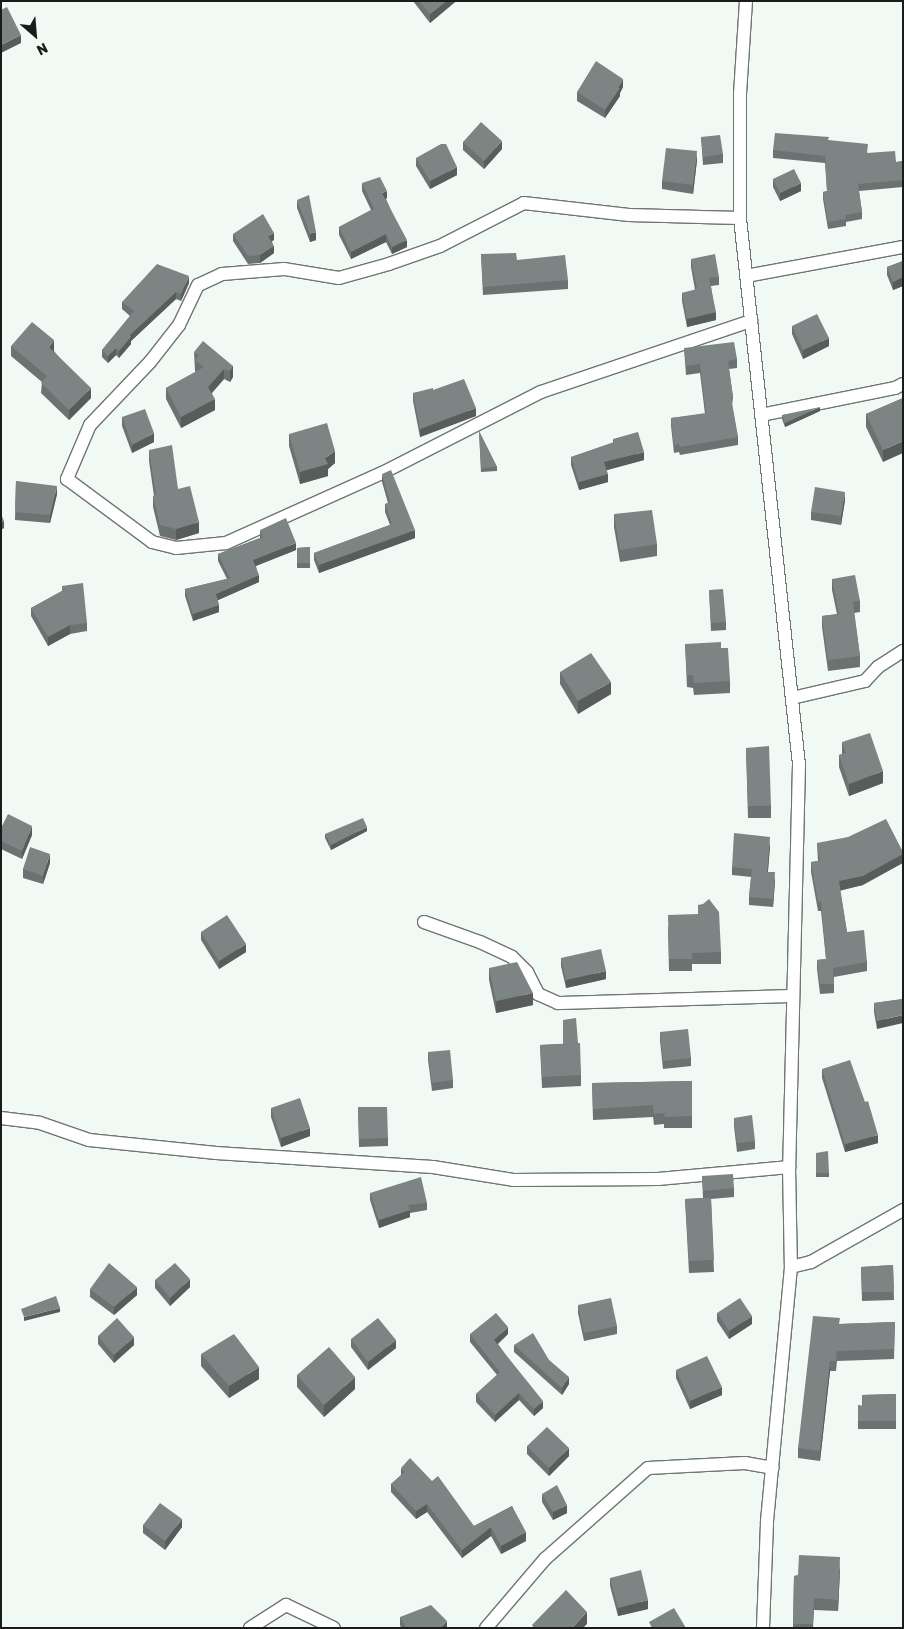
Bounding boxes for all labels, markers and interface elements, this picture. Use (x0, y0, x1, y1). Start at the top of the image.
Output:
north arrow (10, 10, 60, 60)
text: N (34, 39, 50, 59)

